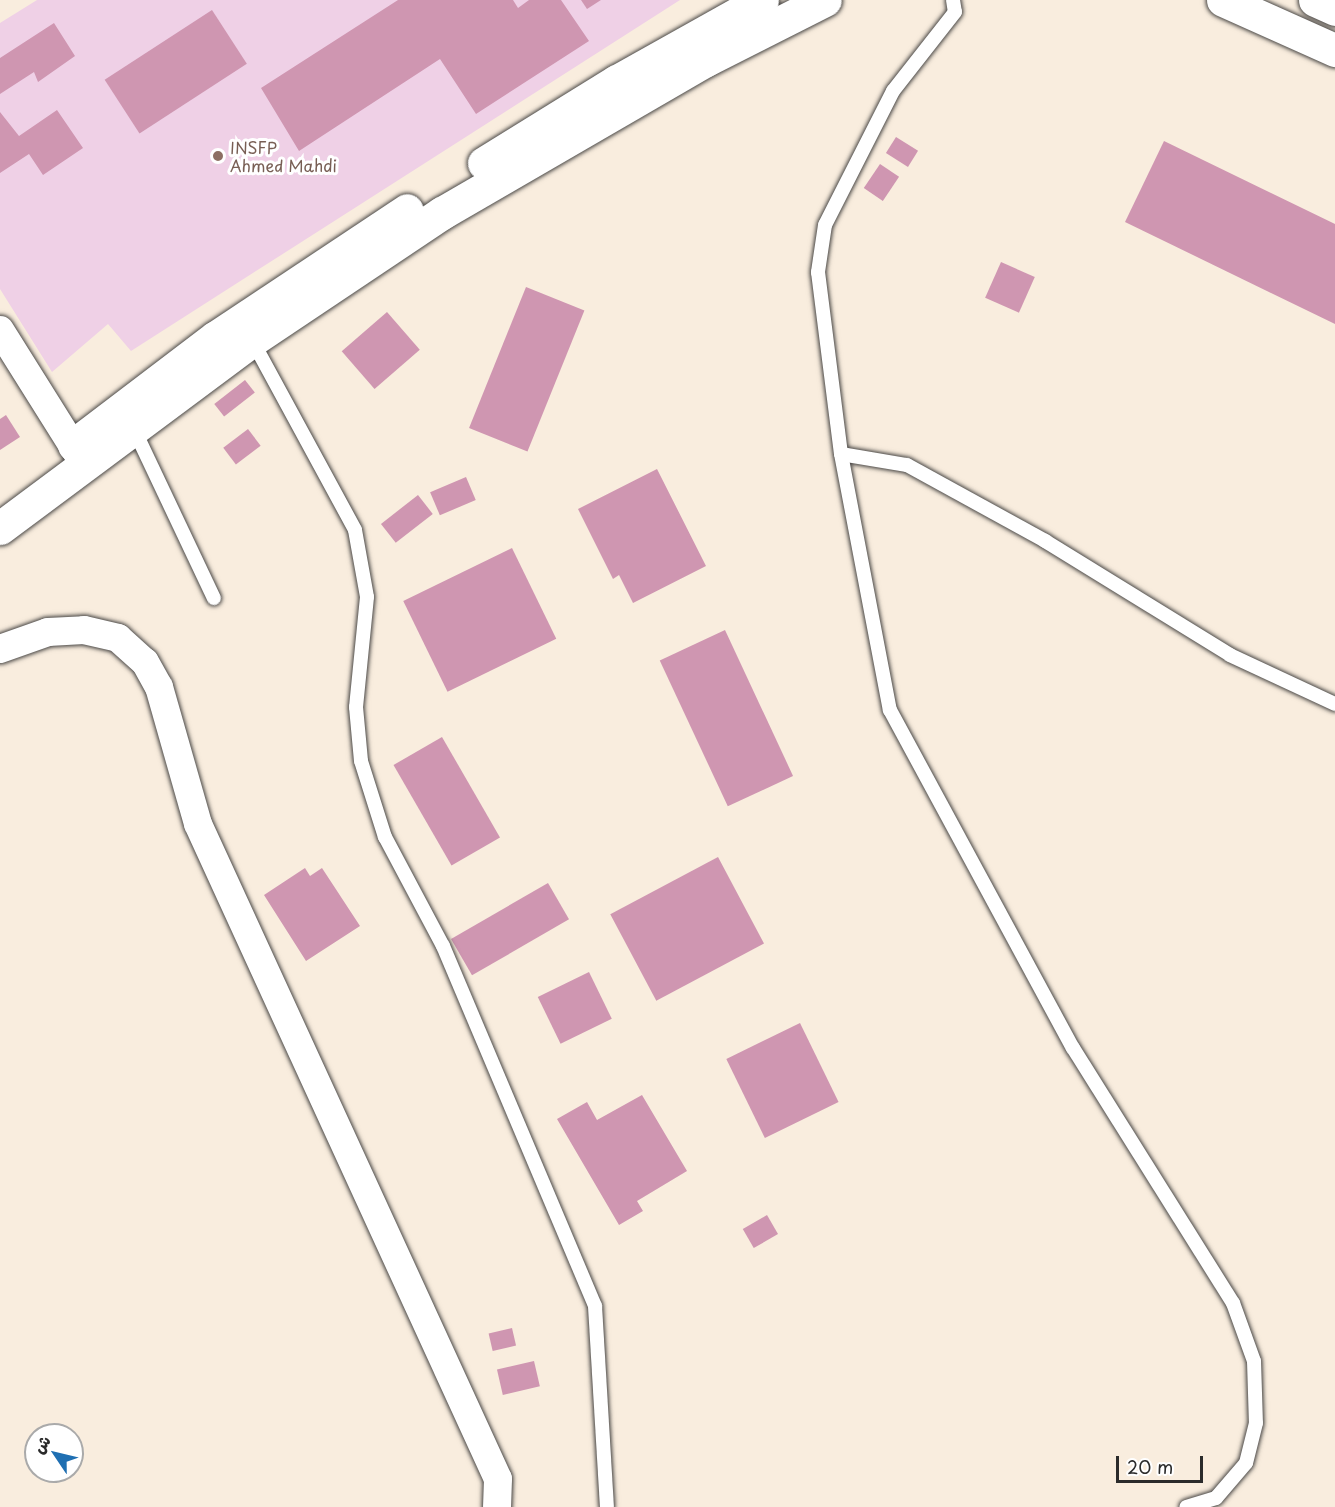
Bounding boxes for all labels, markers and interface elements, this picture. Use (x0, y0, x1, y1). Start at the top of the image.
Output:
place label: INSFP Ahmed Mahdi (230, 137, 336, 175)
marker: INSFP Ahmed Mahdi (211, 149, 225, 163)
north arrow (24, 1423, 84, 1483)
text: ش (26, 1430, 56, 1458)
scale bar (1119, 1444, 1206, 1482)
text: 20 m (1127, 1453, 1173, 1480)

